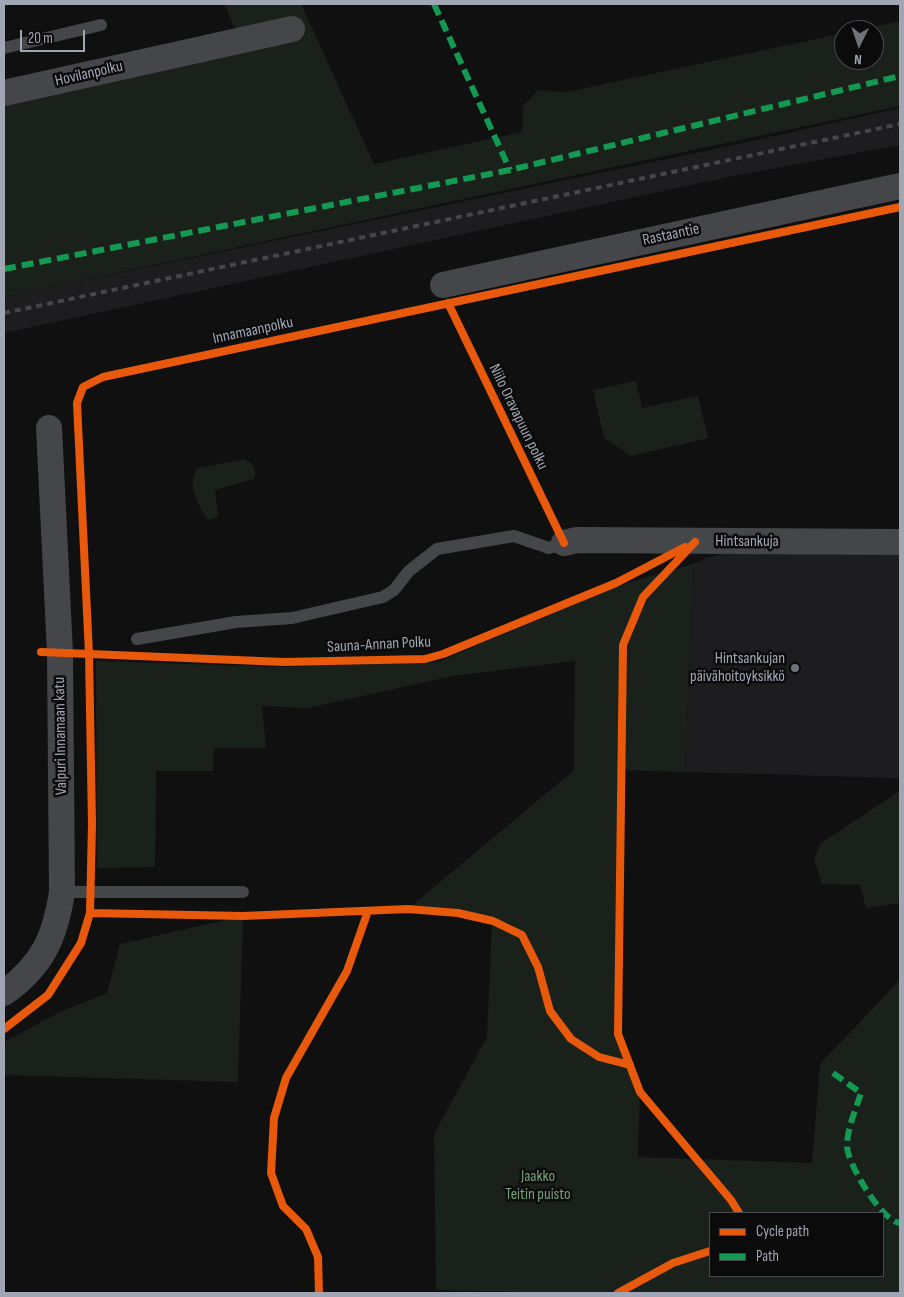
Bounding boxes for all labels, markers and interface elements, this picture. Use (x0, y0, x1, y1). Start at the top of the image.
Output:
scale bar (22, 20, 88, 52)
north arrow (834, 20, 884, 70)
text: 20 m (28, 29, 53, 48)
text: N (854, 51, 862, 68)
street label: Hovilanpolku (53, 57, 125, 91)
street label: Rastaantie (641, 220, 701, 250)
street label: Innamaanpolku (211, 313, 295, 349)
street label: Niilo Oravapuun polku (484, 361, 552, 473)
street label: Hintsankuja (715, 532, 779, 552)
street label: Sauna-Annan Polku (327, 633, 431, 657)
place label: Hintsankujan päivähoitoyksikkö (690, 649, 785, 687)
marker: Hintsankujan päivähoitoyksikkö (789, 662, 801, 674)
street label: Valpuri Innamaan katu (50, 677, 72, 795)
park label: Jaakko Teitin puisto (505, 1167, 571, 1205)
legend (709, 1212, 884, 1277)
text: Cycle path (756, 1222, 809, 1241)
text: Path (756, 1247, 779, 1266)

